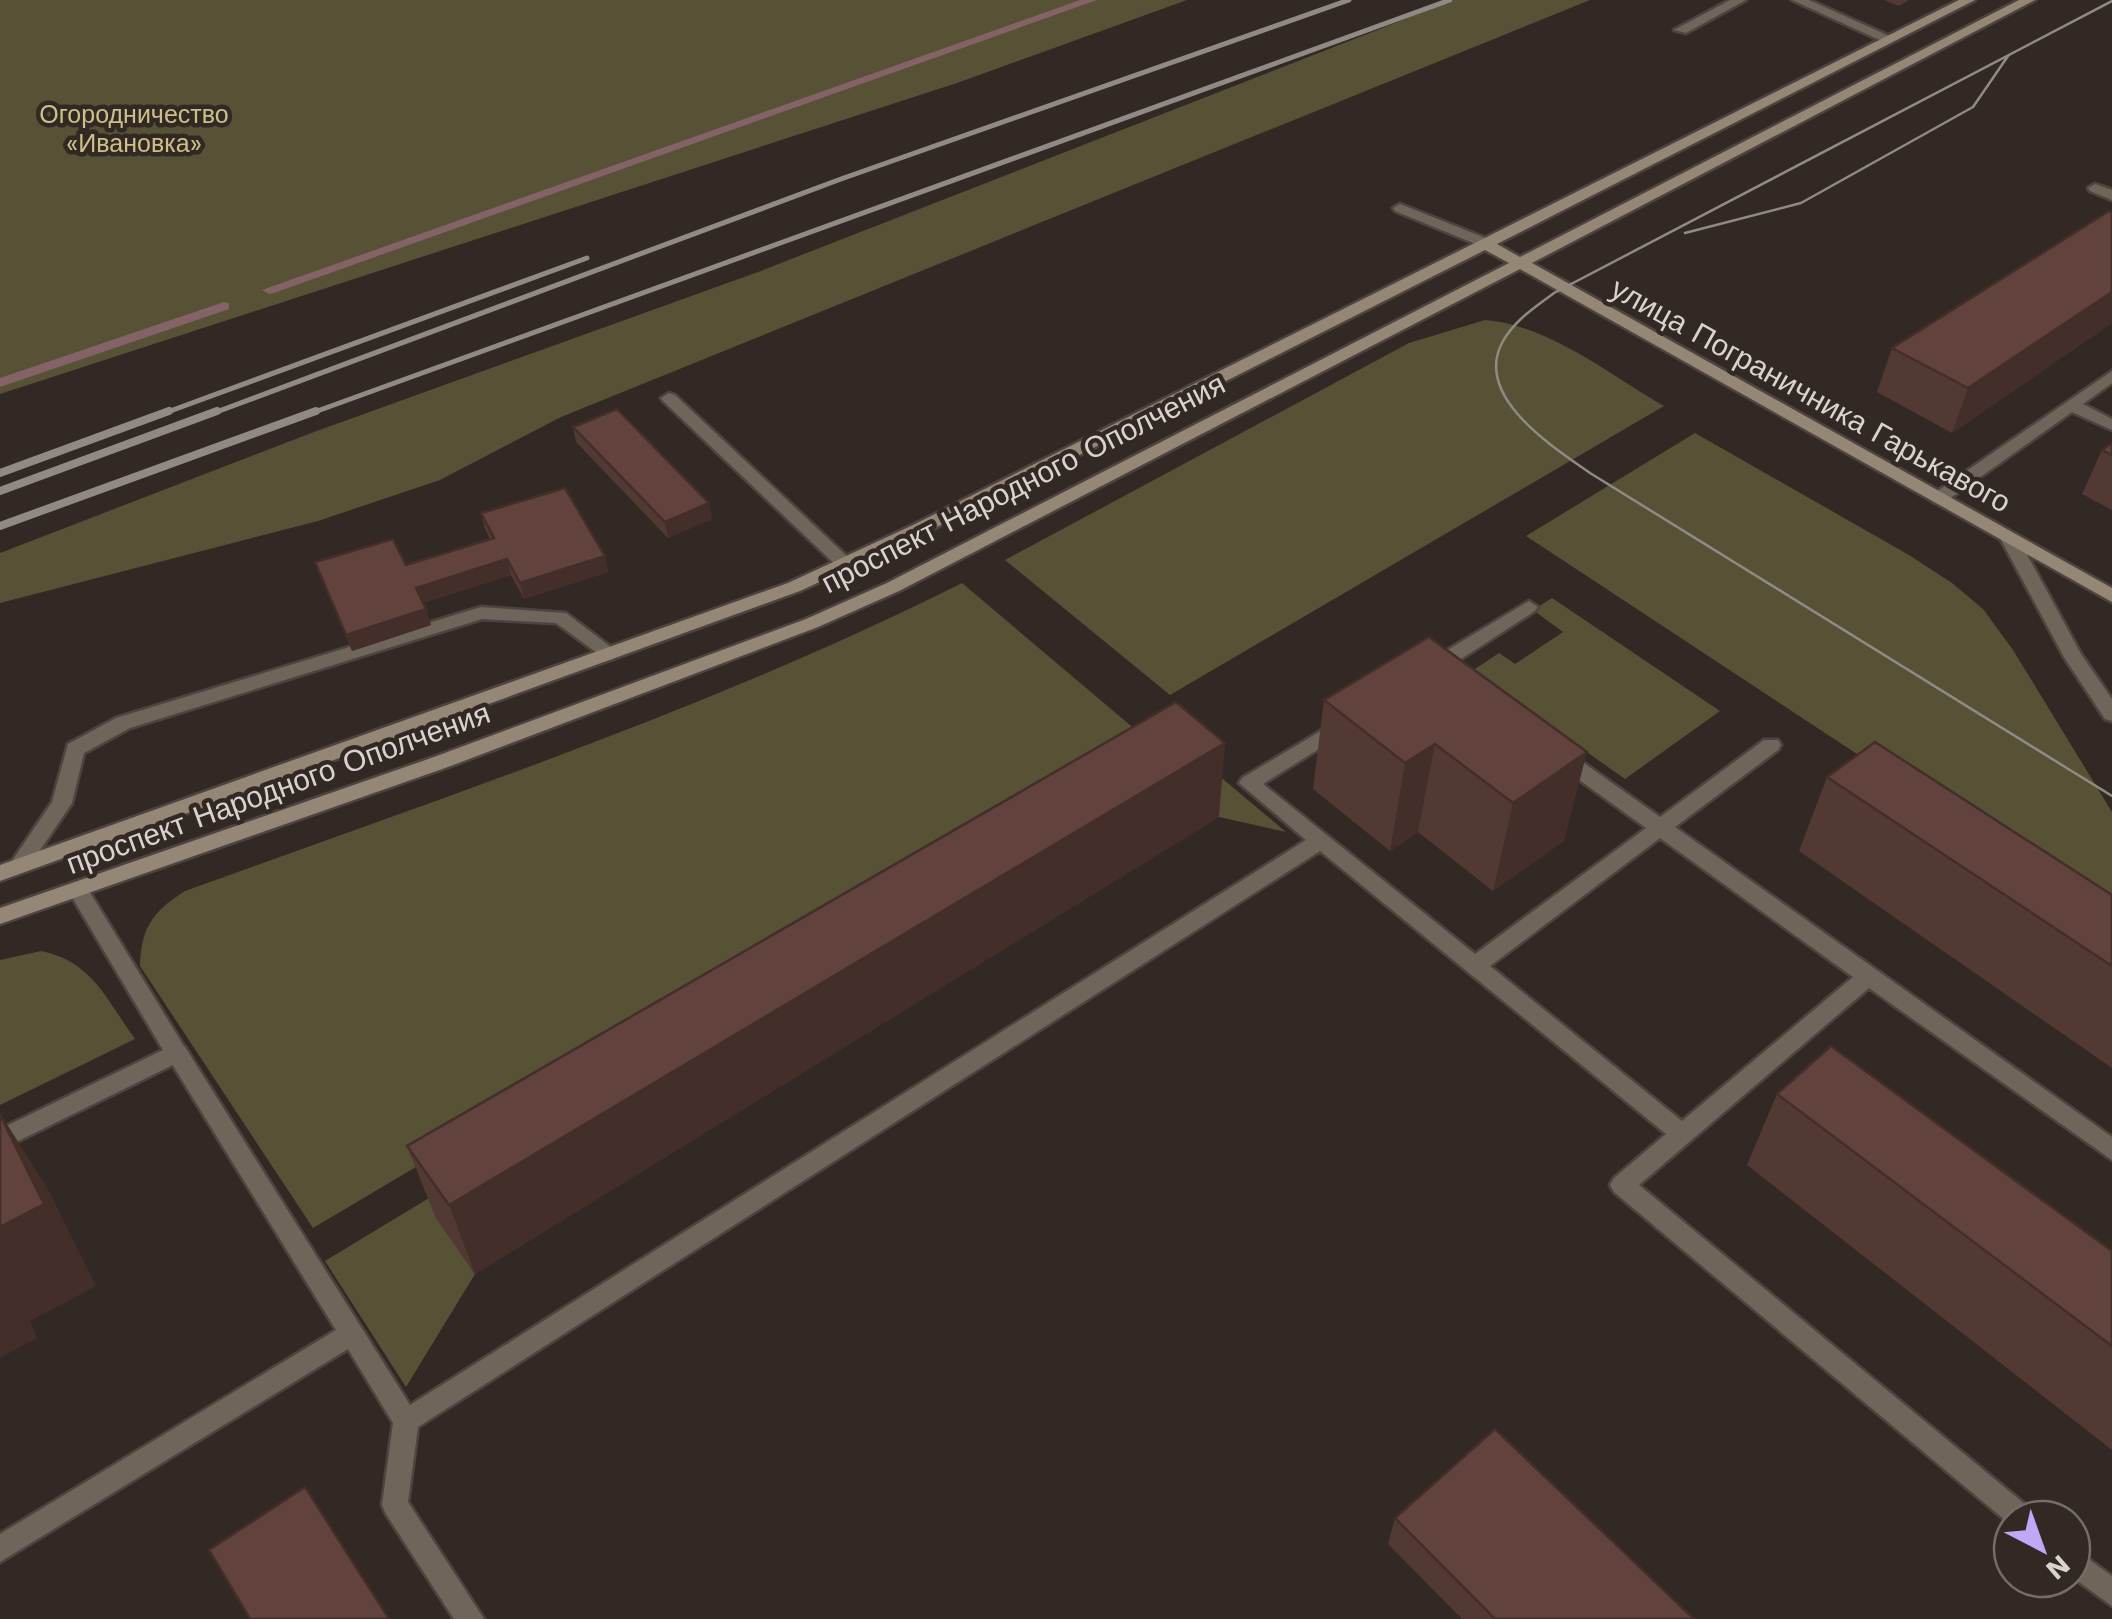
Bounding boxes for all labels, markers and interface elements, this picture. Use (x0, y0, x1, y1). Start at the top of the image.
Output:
park label: Огородничество «Ивановка» (39, 100, 229, 158)
street label: улица Пограничника Гарькавого (1605, 270, 2017, 520)
street label: проспект Народного Ополчения (815, 366, 1231, 600)
street label: проспект Народного Ополчения (61, 695, 495, 881)
north arrow (1992, 1499, 2092, 1599)
text: N (2039, 1548, 2077, 1587)

